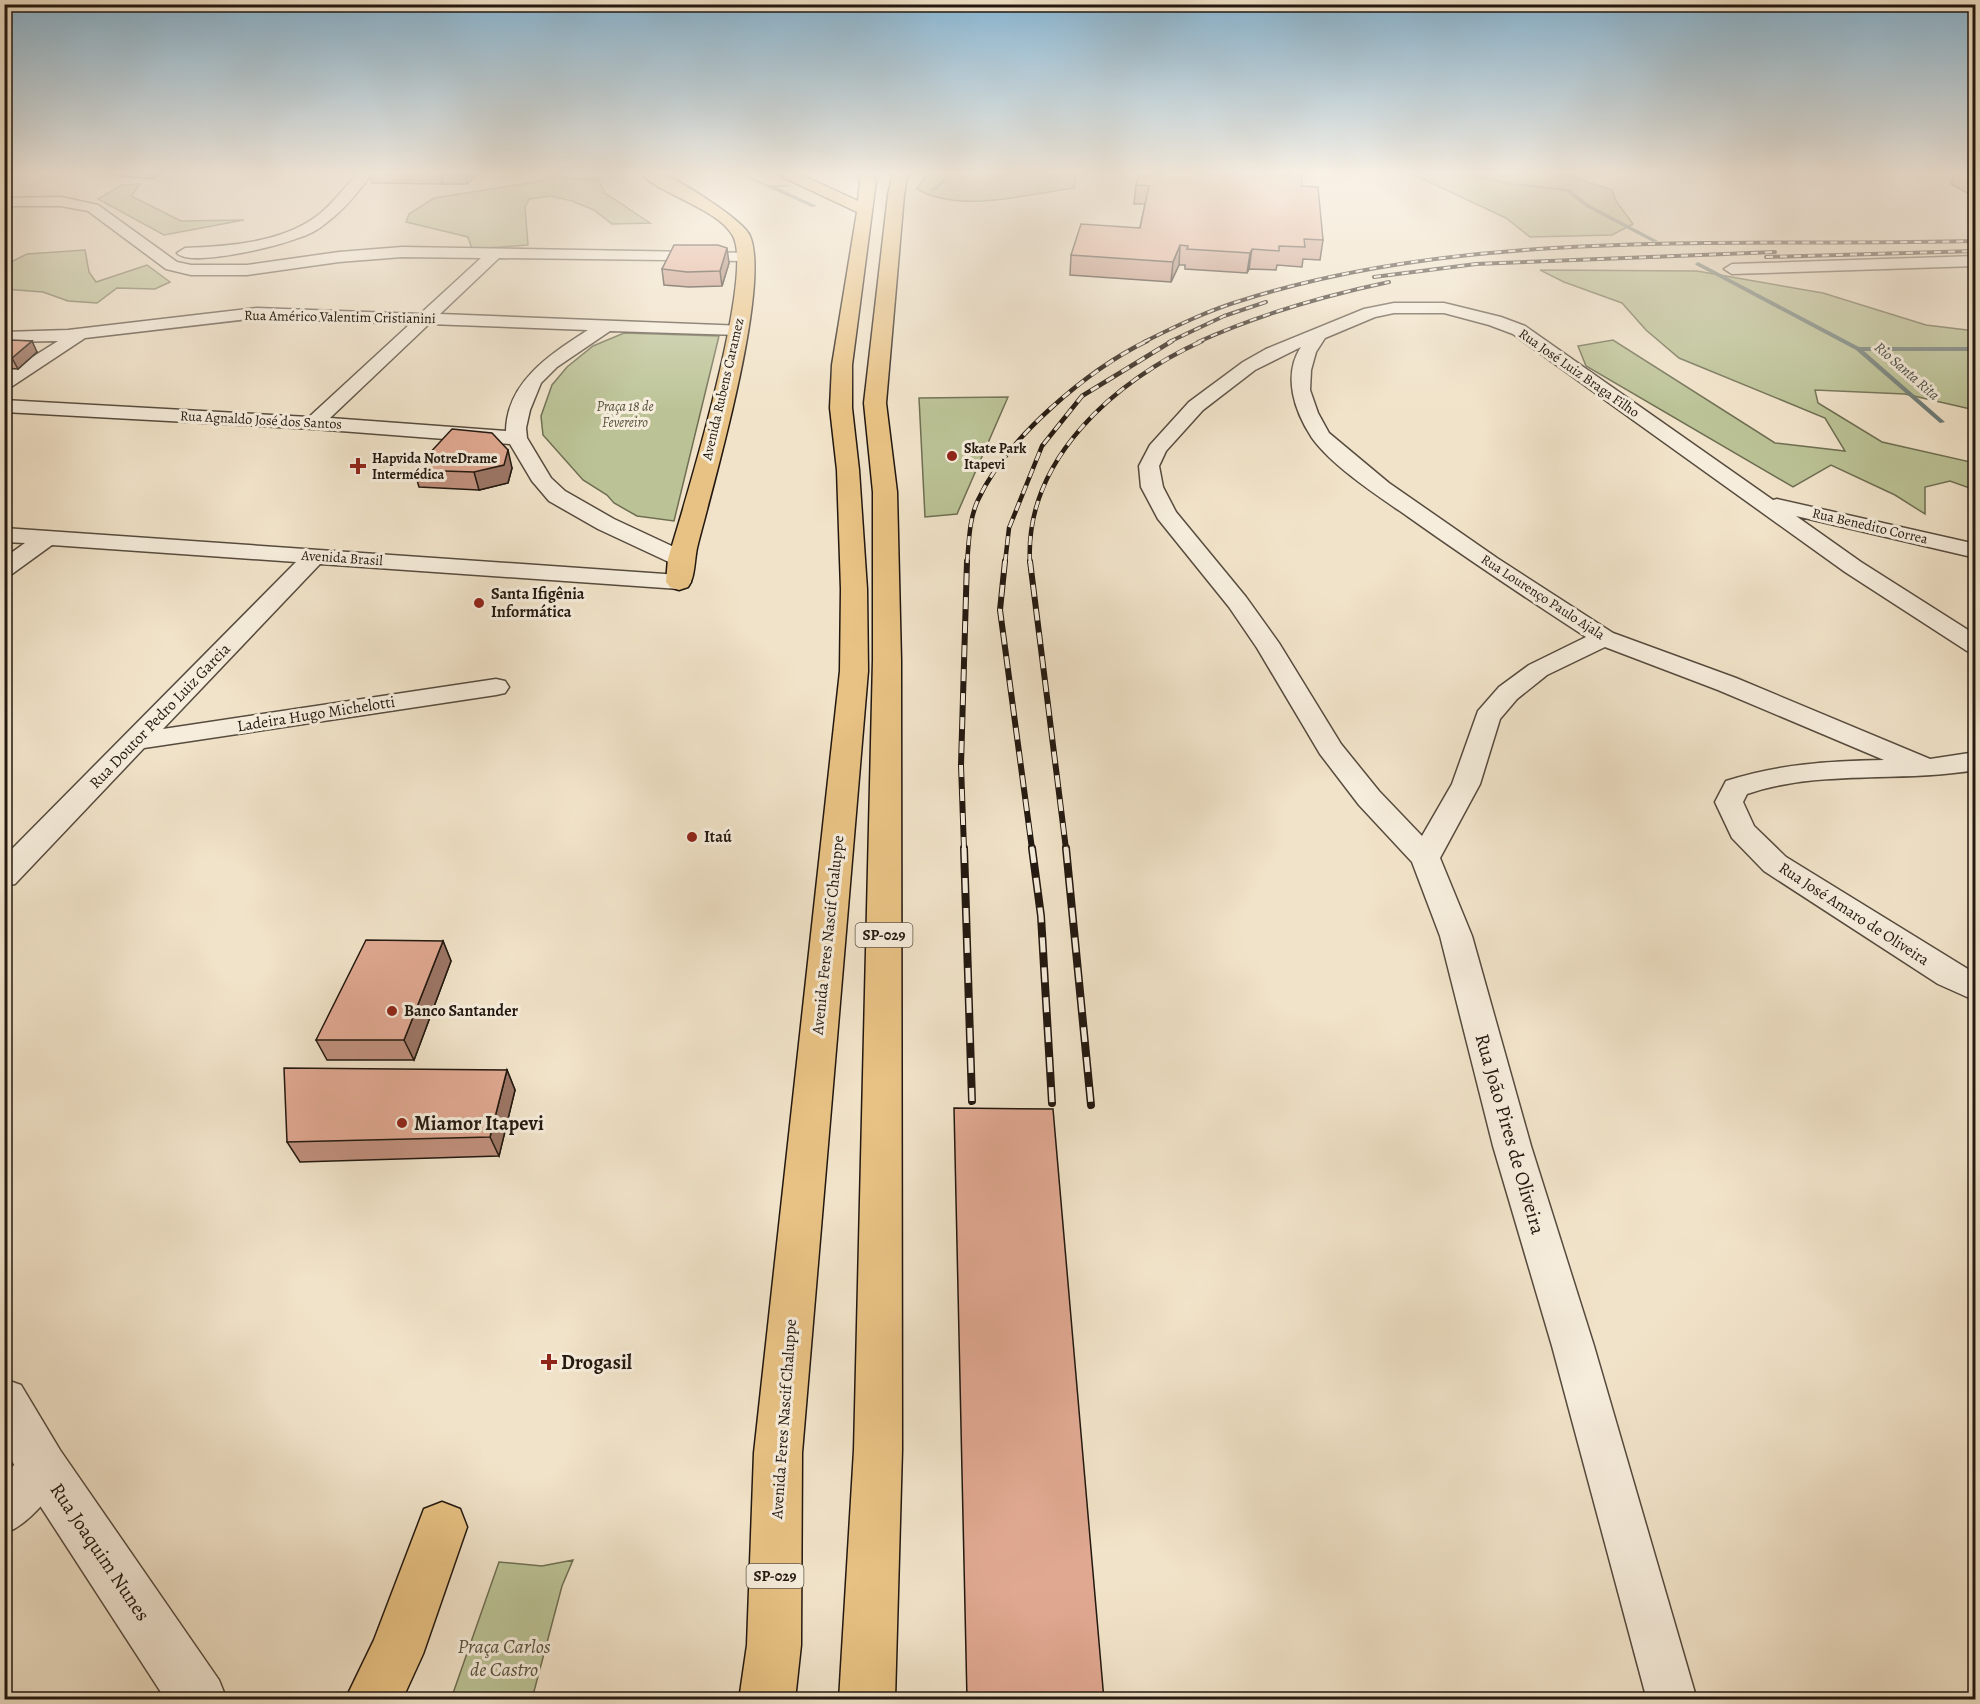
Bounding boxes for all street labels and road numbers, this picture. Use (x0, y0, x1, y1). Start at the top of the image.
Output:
street label: Rua Américo Valentim Cristianini (244, 306, 436, 328)
street label: Avenida Rubens Caramez (697, 316, 749, 463)
street label: Rua José Luiz Braga Filho (1515, 324, 1643, 422)
street label: Rua Agnaldo José dos Santos (180, 406, 342, 434)
street label: Rua Benedito Correa (1810, 503, 1930, 549)
street label: Avenida Brasil (300, 546, 384, 570)
street label: Rua Lourenço Paulo Ajala (1477, 550, 1609, 644)
street label: Rua Doutor Pedro Luiz Garcia (85, 638, 236, 794)
street label: Ladeira Hugo Michelotti (235, 691, 397, 737)
street label: Avenida Feres Nascif Chaluppe (806, 834, 849, 1037)
street label: Rua José Amaro de Oliveira (1775, 857, 1934, 971)
road number: SP-029 (856, 923, 912, 947)
street label: Rua João Pires de Oliveira (1468, 1031, 1552, 1238)
street label: Avenida Feres Nascif Chaluppe (766, 1318, 802, 1521)
street label: Rua Joaquim Nunes (44, 1478, 156, 1626)
road number: SP-029 (746, 1564, 804, 1588)

